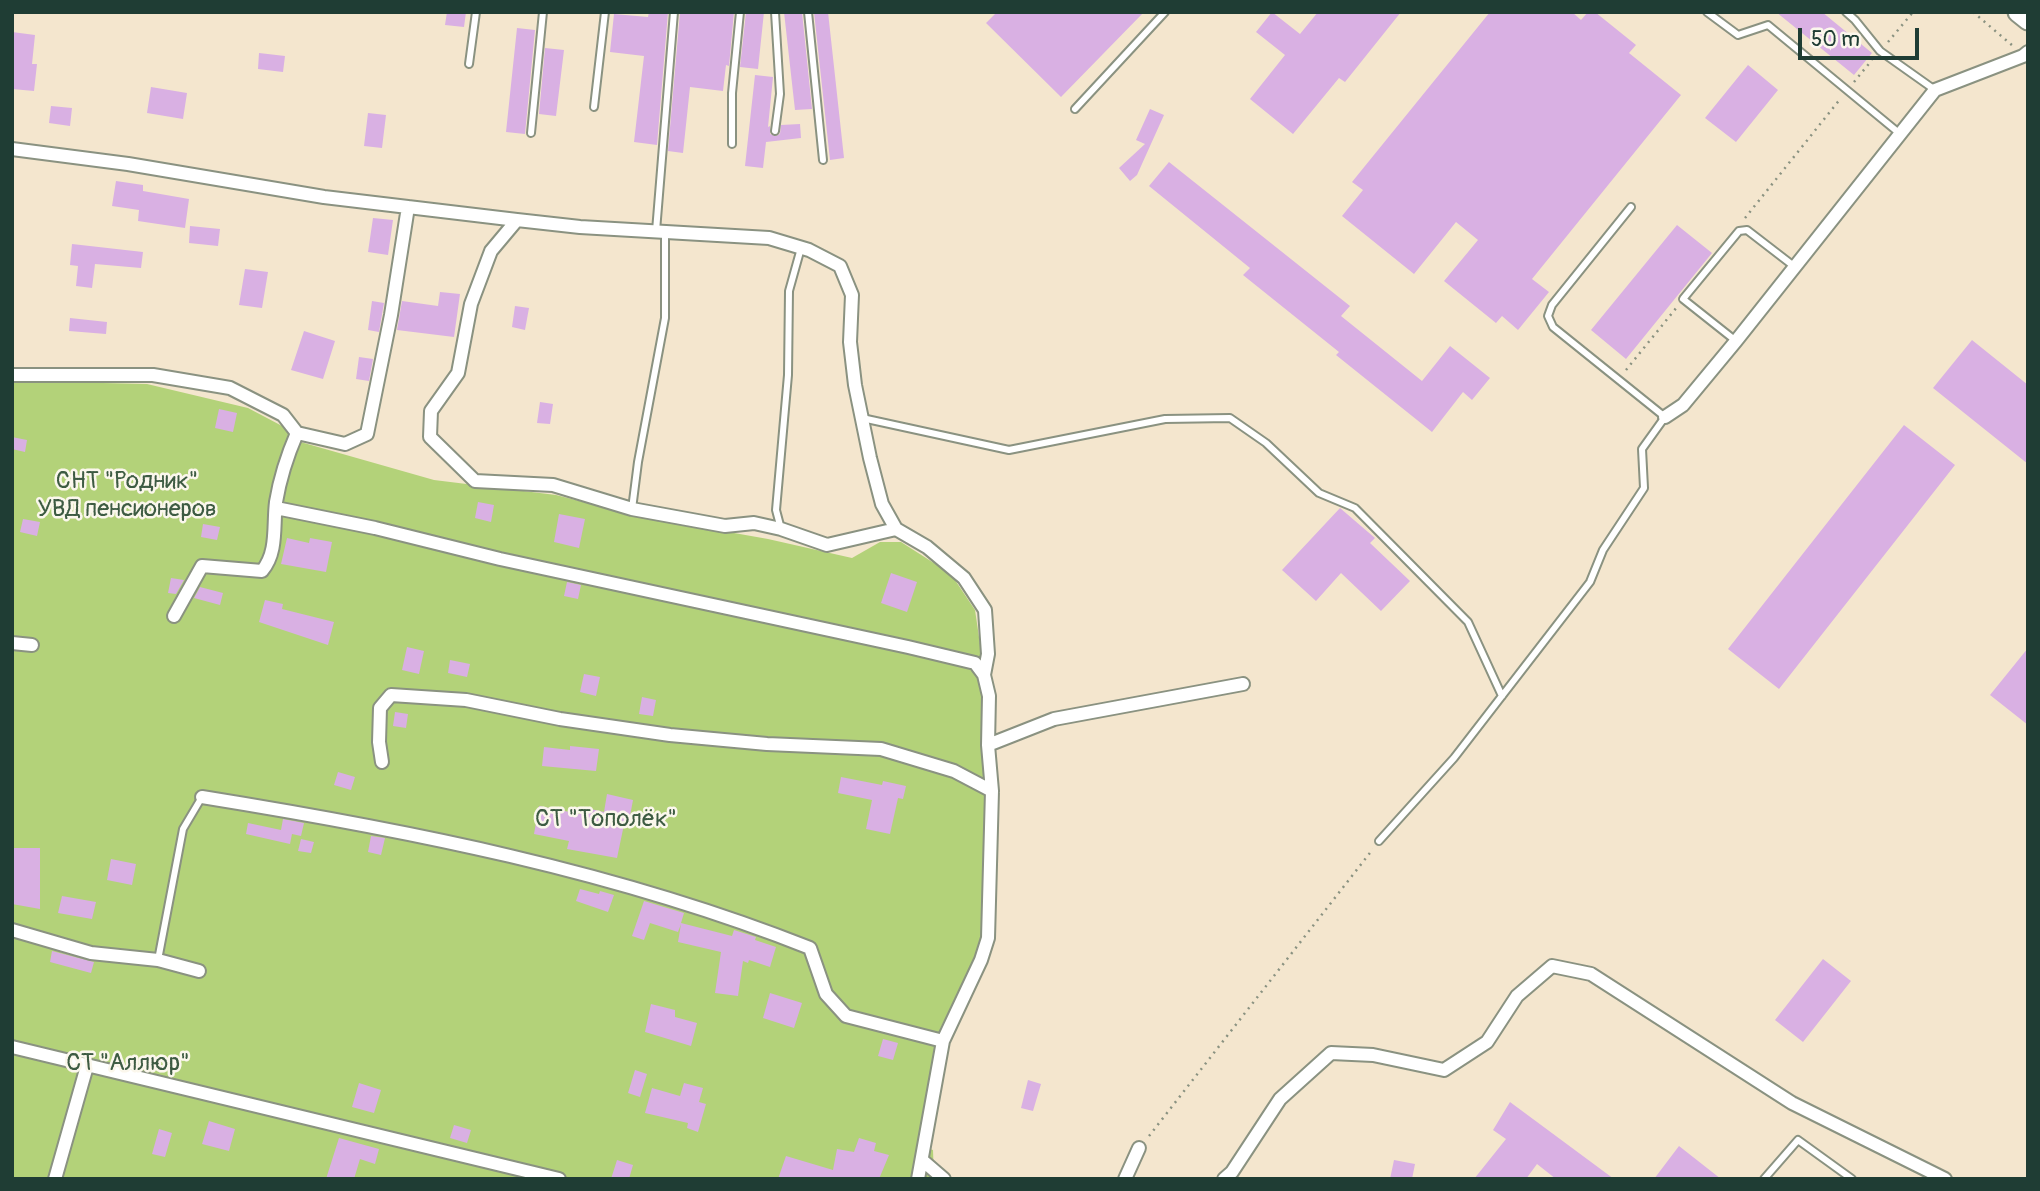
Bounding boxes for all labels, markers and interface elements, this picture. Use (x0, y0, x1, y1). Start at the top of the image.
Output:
scale bar (1802, 14, 1923, 58)
text: 50 m (1811, 26, 1860, 53)
park label: СНТ "Родник" УВД пенсионеров (37, 468, 217, 524)
park label: СТ "Тополёк" (535, 806, 677, 834)
park label: СТ "Аллюр" (66, 1050, 190, 1078)

